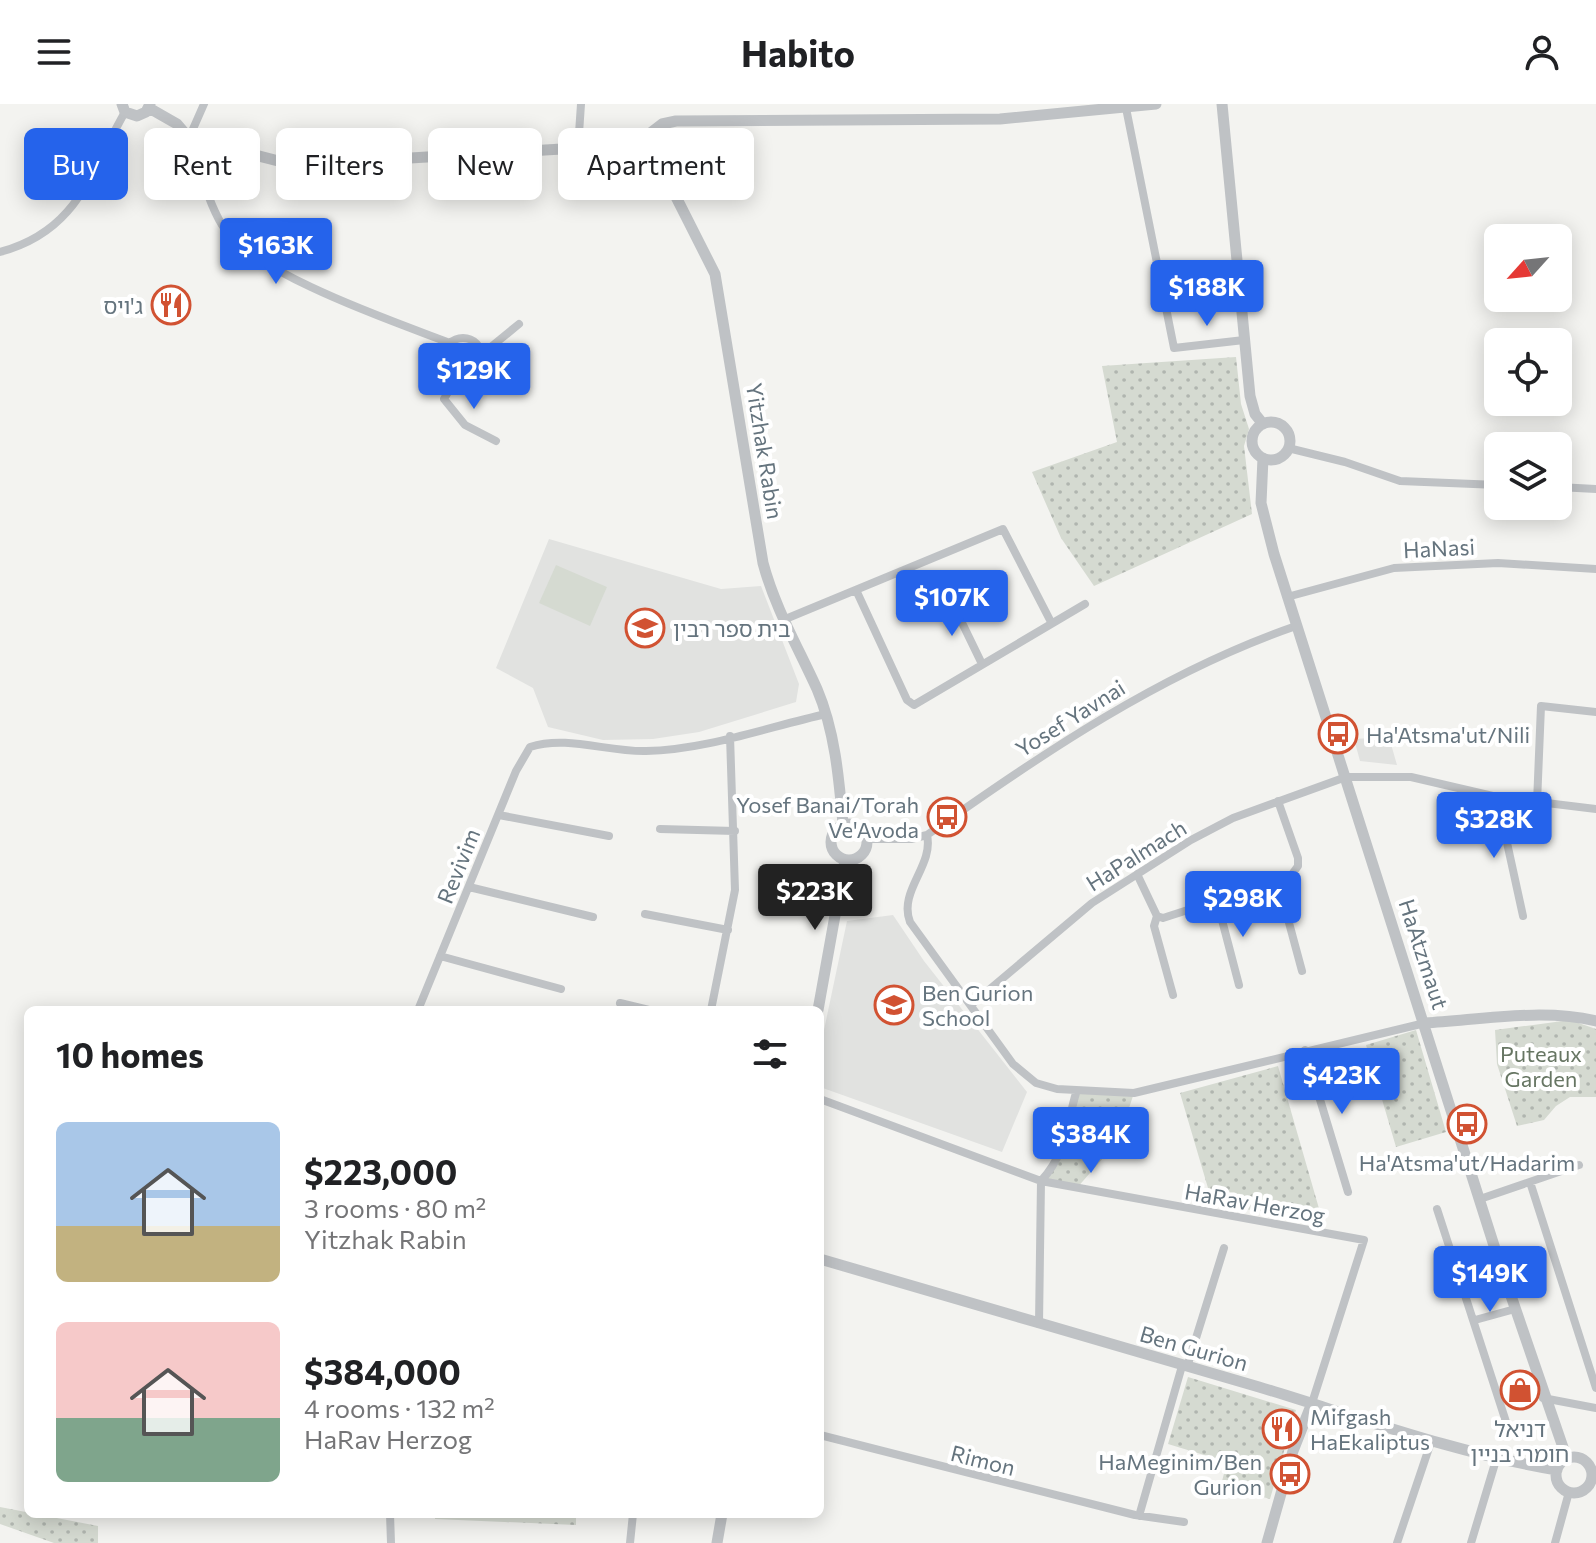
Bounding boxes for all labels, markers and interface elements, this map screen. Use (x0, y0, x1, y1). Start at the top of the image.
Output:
icon: menu (32, 30, 76, 74)
text: Habito (741, 30, 855, 74)
icon: person (1520, 30, 1564, 74)
chip: Buy (24, 128, 128, 200)
chip: Rent (144, 128, 260, 200)
chip: Filters (276, 128, 412, 200)
chip: New (428, 128, 542, 200)
chip: Apartment (558, 128, 754, 200)
pin: $163K (220, 218, 332, 286)
north arrow (1484, 224, 1572, 312)
map controls (1484, 224, 1572, 520)
text: $163K (238, 228, 314, 259)
pin: $188K (1151, 260, 1263, 328)
text: $188K (1168, 270, 1246, 301)
restaurant icon: ג'ויס (150, 284, 192, 326)
place label: ג'ויס (103, 292, 143, 319)
button: locate (1484, 328, 1572, 416)
pin: $129K (418, 343, 530, 411)
text: $129K (436, 353, 512, 384)
street label: Yitzhak Rabin (741, 381, 789, 521)
button: layers (1484, 432, 1572, 520)
street label: HaNasi (1402, 533, 1476, 563)
pin: $107K (896, 570, 1008, 638)
text: $107K (914, 580, 990, 611)
school or university icon: בית ספר רבין (624, 607, 666, 649)
place label: בית ספר רבין (673, 615, 791, 642)
street label: Yosef Yavnai (1010, 674, 1130, 762)
bus stop icon: Ha'Atsma'ut/Nili (1317, 713, 1359, 755)
place label: Ha'Atsma'ut/Nili (1366, 721, 1530, 748)
place label: Yosef Banai/Torah Ve'Avoda (736, 791, 919, 843)
pin: $328K (1438, 792, 1550, 860)
bus stop icon: Yosef Banai/Torah Ve'Avoda (926, 796, 968, 838)
text: $328K (1455, 802, 1533, 833)
street label: HaPalmach (1081, 814, 1191, 896)
street label: Revivim (431, 825, 485, 907)
pin: $223K (759, 864, 871, 932)
pin: $298K (1187, 871, 1299, 939)
text: $223K (776, 874, 854, 905)
text: $298K (1203, 881, 1283, 912)
street label: HaAtzmaut (1394, 895, 1454, 1013)
place label: Ben Gurion School (922, 979, 1033, 1031)
school or university icon: Ben Gurion School (873, 984, 915, 1026)
icon: filters (748, 1032, 792, 1076)
text: 10 homes (56, 1033, 204, 1075)
park label: Puteaux Garden (1500, 1040, 1582, 1092)
pin: $423K (1286, 1048, 1398, 1116)
text: $423K (1303, 1058, 1381, 1089)
bus stop icon: Ha'Atsma'ut/Hadarim (1446, 1103, 1488, 1145)
pin: $384K (1035, 1107, 1147, 1175)
text: $384K (1051, 1117, 1131, 1148)
place label: Ha'Atsma'ut/Hadarim (1359, 1149, 1575, 1176)
text: $223,000 (304, 1150, 457, 1192)
icon: home (120, 1154, 216, 1250)
street label: HaRav Herzog (1183, 1177, 1327, 1229)
text: 3 rooms · 80 m² (304, 1192, 486, 1223)
text: Yitzhak Rabin (304, 1223, 467, 1254)
pin: $149K (1434, 1246, 1546, 1314)
text: $149K (1452, 1256, 1528, 1287)
street label: Ben Gurion (1137, 1320, 1251, 1376)
text: $384,000 (304, 1350, 461, 1392)
icon: home (120, 1354, 216, 1450)
shop icon: דניאל חומרי בניין (1499, 1369, 1541, 1411)
text: 4 rooms · 132 m² (304, 1392, 495, 1423)
place label: Mifgash HaEkaliptus (1310, 1403, 1430, 1455)
restaurant icon: Mifgash HaEkaliptus (1261, 1408, 1303, 1450)
place label: דניאל חומרי בניין (1471, 1415, 1569, 1467)
text: HaRav Herzog (304, 1423, 472, 1454)
street label: Rimon (948, 1439, 1018, 1481)
place label: HaMeginim/Ben Gurion (1098, 1448, 1262, 1500)
bus stop icon: HaMeginim/Ben Gurion (1269, 1453, 1311, 1495)

